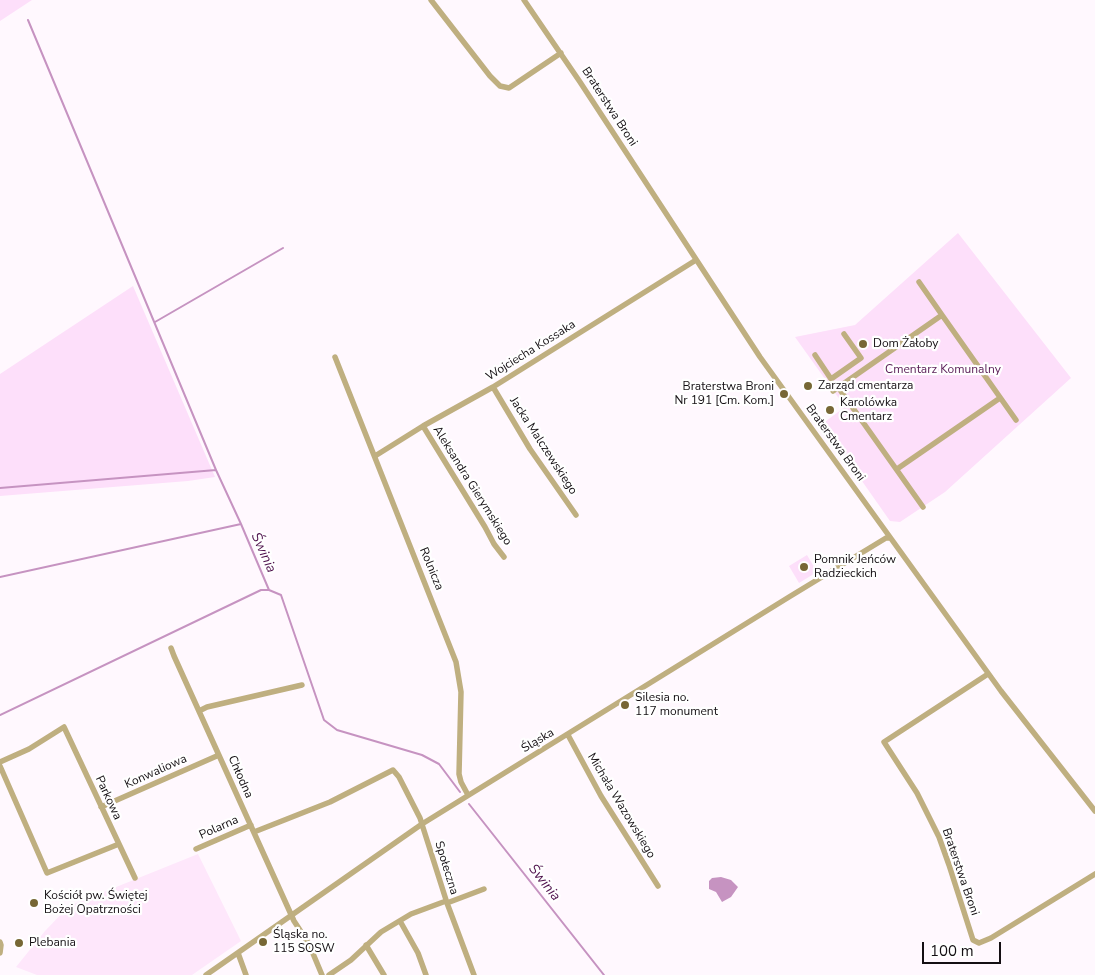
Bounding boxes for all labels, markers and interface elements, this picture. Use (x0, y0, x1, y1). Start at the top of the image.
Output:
street label: Braterstwa Broni (578, 65, 640, 149)
street label: Wojciecha Kossaka (484, 318, 578, 384)
place label: Dom Żałoby (873, 337, 938, 351)
marker: Dom Żałoby (857, 338, 869, 350)
park label: Cmentarz Komunalny (885, 363, 1001, 377)
place label: Zarząd cmentarza (818, 379, 913, 393)
place label: Braterstwa Broni Nr 191 [Cm. Kom.] (674, 380, 774, 408)
marker: Zarząd cmentarza (802, 380, 814, 392)
marker: Braterstwa Broni Nr 191 [Cm. Kom.] (778, 388, 790, 400)
street label: Jacka Malczewskiego (506, 395, 580, 497)
place label: Karolówka Cmentarz (840, 396, 897, 424)
street label: Braterstwa Broni (802, 402, 868, 484)
marker: Karolówka Cmentarz (824, 404, 836, 416)
street label: Aleksandra Gierymskiego (429, 424, 515, 548)
water label: Świnia (247, 530, 279, 576)
street label: Rolnicza (416, 545, 446, 593)
place label: Pomnik Jeńców Radzieckich (814, 553, 896, 581)
marker: Pomnik Jeńców Radzieckich (798, 561, 810, 573)
place label: Silesia no. 117 monument (635, 691, 718, 719)
marker: Silesia no. 117 monument (619, 699, 631, 711)
street label: Śląska (519, 726, 557, 756)
street label: Michała Wazowskiego (584, 751, 658, 861)
street label: Konwaliowa (123, 752, 189, 792)
street label: Chłodna (224, 753, 256, 801)
street label: Parkowa (92, 774, 124, 822)
street label: Polarna (197, 813, 241, 843)
street label: Braterstwa Broni (938, 826, 982, 918)
street label: Społeczna (431, 839, 461, 897)
water label: Świnia (524, 861, 564, 905)
place label: Kościół pw. Świętej Bożej Opatrzności (44, 889, 148, 917)
marker: Kościół pw. Świętej Bożej Opatrzności (28, 897, 40, 909)
place label: Śląska no. 115 SOSW (273, 928, 335, 956)
scale bar (925, 932, 1004, 964)
place label: Plebania (29, 936, 76, 950)
marker: Śląska no. 115 SOSW (257, 936, 269, 948)
marker: Plebania (13, 937, 25, 949)
text: 100 m (930, 941, 974, 961)

